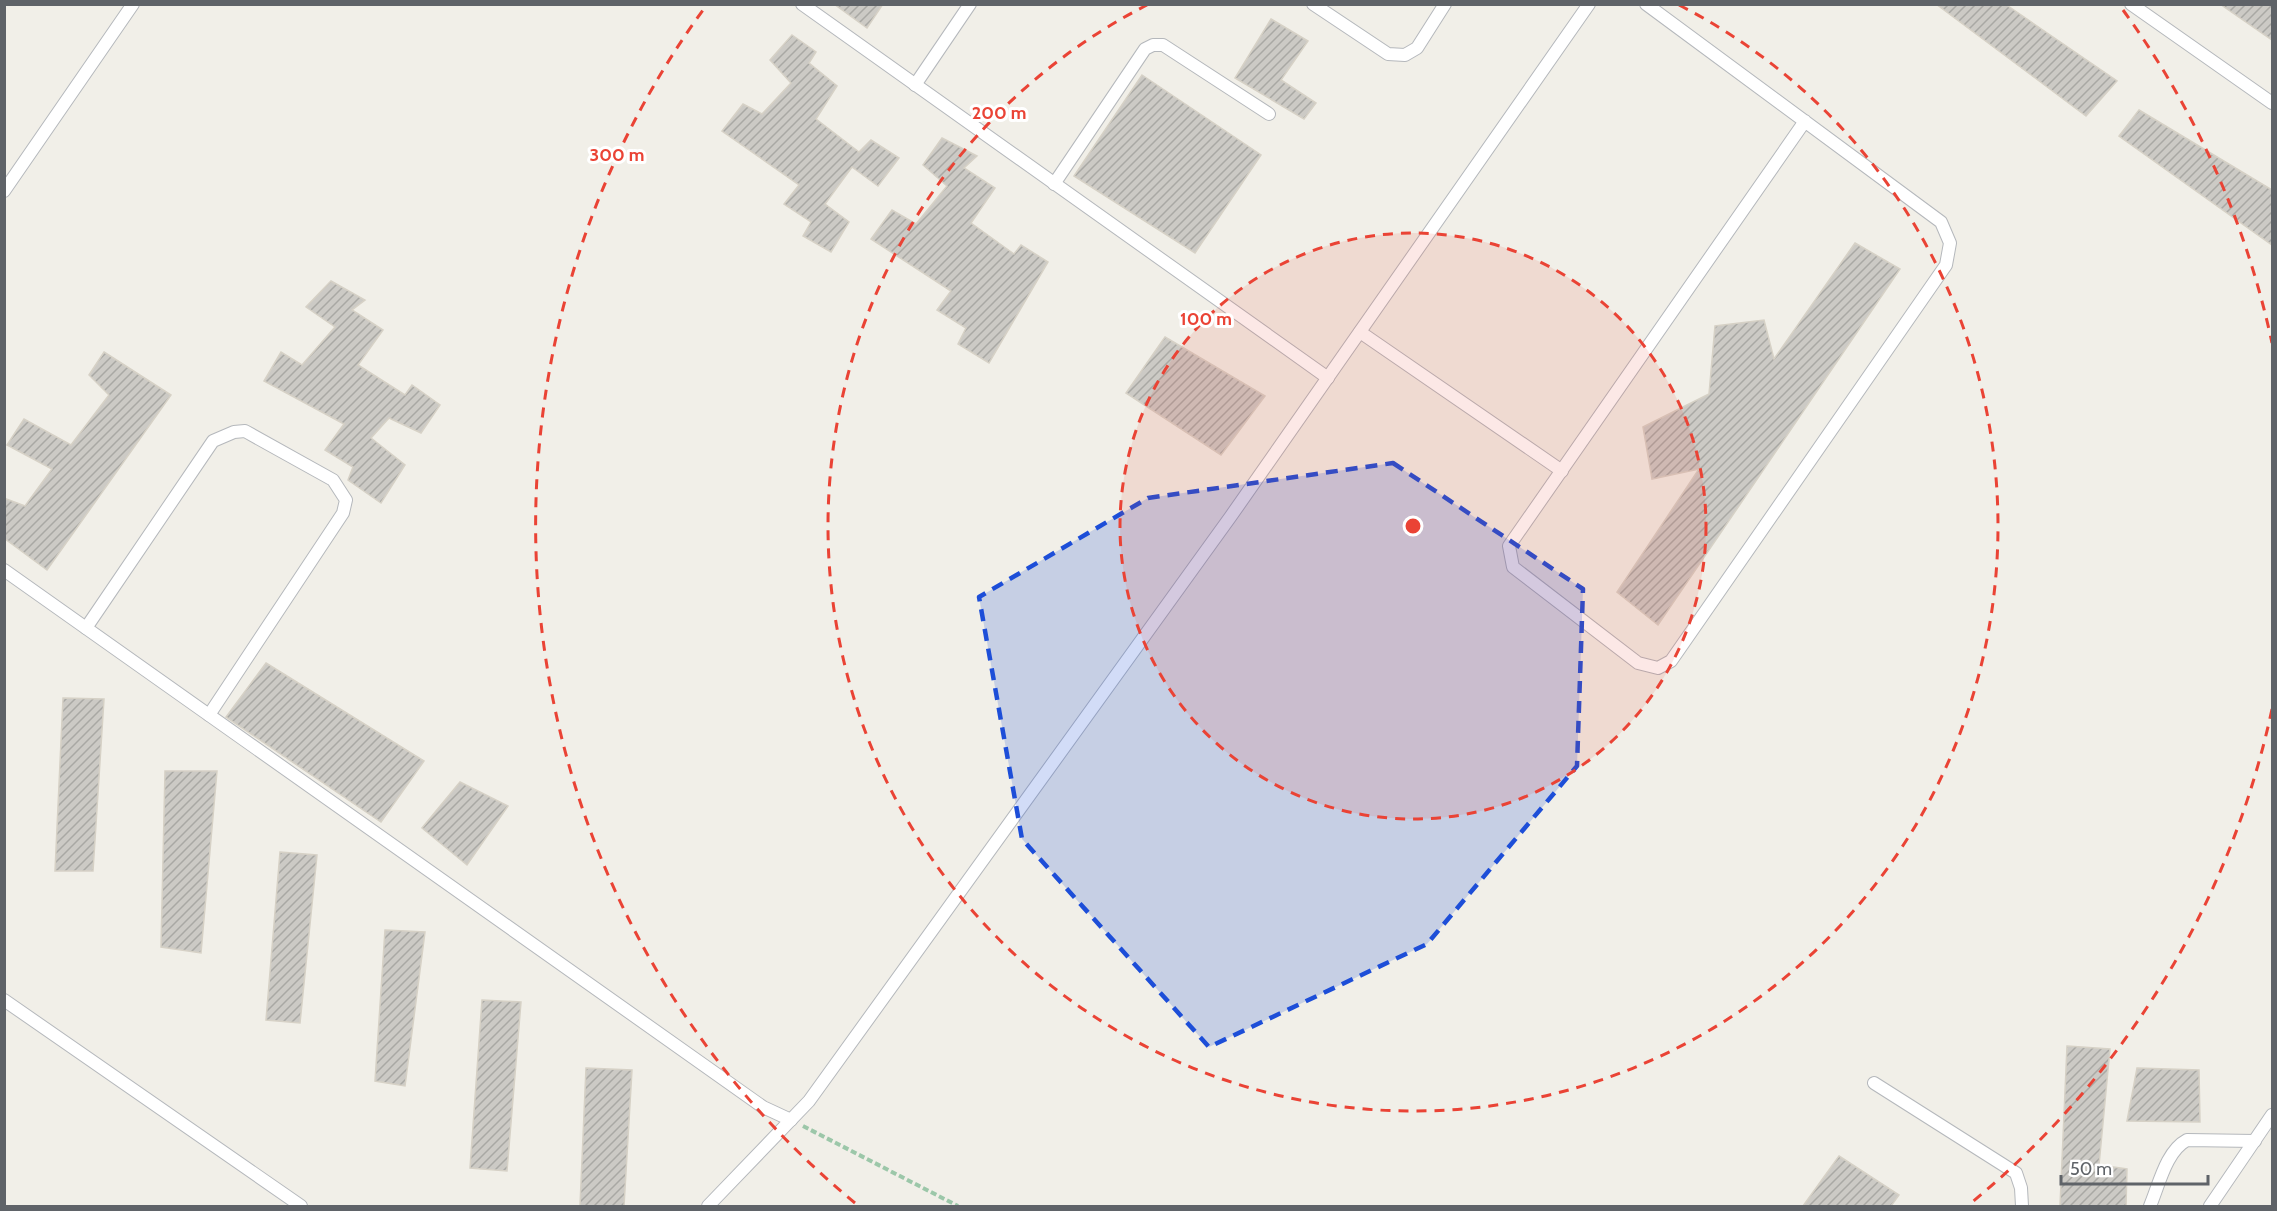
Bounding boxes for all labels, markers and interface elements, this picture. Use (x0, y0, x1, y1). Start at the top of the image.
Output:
text: 200 m (972, 102, 1026, 124)
text: 300 m (590, 144, 644, 166)
text: 100 m (1180, 308, 1232, 330)
centre of rings (1403, 516, 1423, 536)
scale bar (2061, 1148, 2208, 1186)
text: 50 m (2070, 1158, 2112, 1180)

